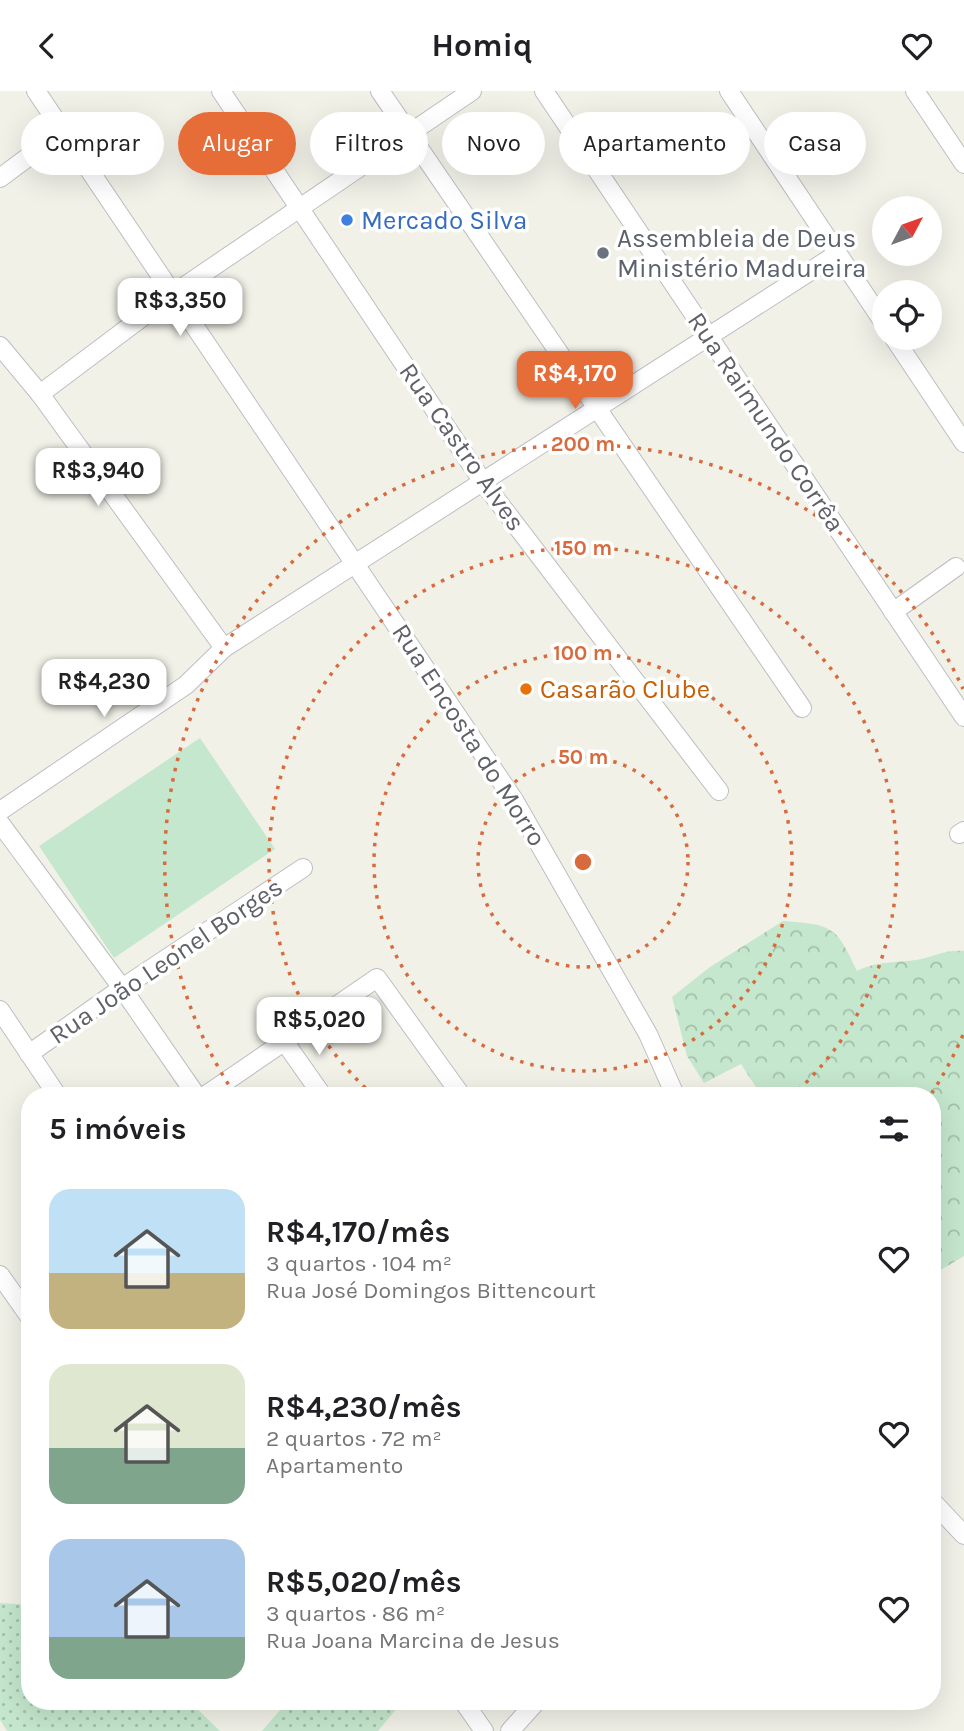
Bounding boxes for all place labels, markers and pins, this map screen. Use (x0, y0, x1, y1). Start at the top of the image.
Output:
place label: Mercado Silva (361, 205, 527, 236)
marker: Mercado Silva (339, 212, 355, 228)
place label: Assembleia de Deus Ministério Madureira (617, 223, 866, 284)
marker: Assembleia de Deus Ministério Madureira (595, 245, 611, 261)
pin: R$3,350 (115, 279, 245, 338)
pin: R$4,170 (510, 351, 640, 411)
pin: R$3,940 (33, 449, 163, 508)
pin: R$4,230 (39, 659, 169, 719)
place label: Casarão Clube (540, 674, 710, 705)
marker: Casarão Clube (518, 681, 534, 697)
centre of rings (571, 850, 595, 874)
pin: R$5,020 (254, 997, 384, 1057)

